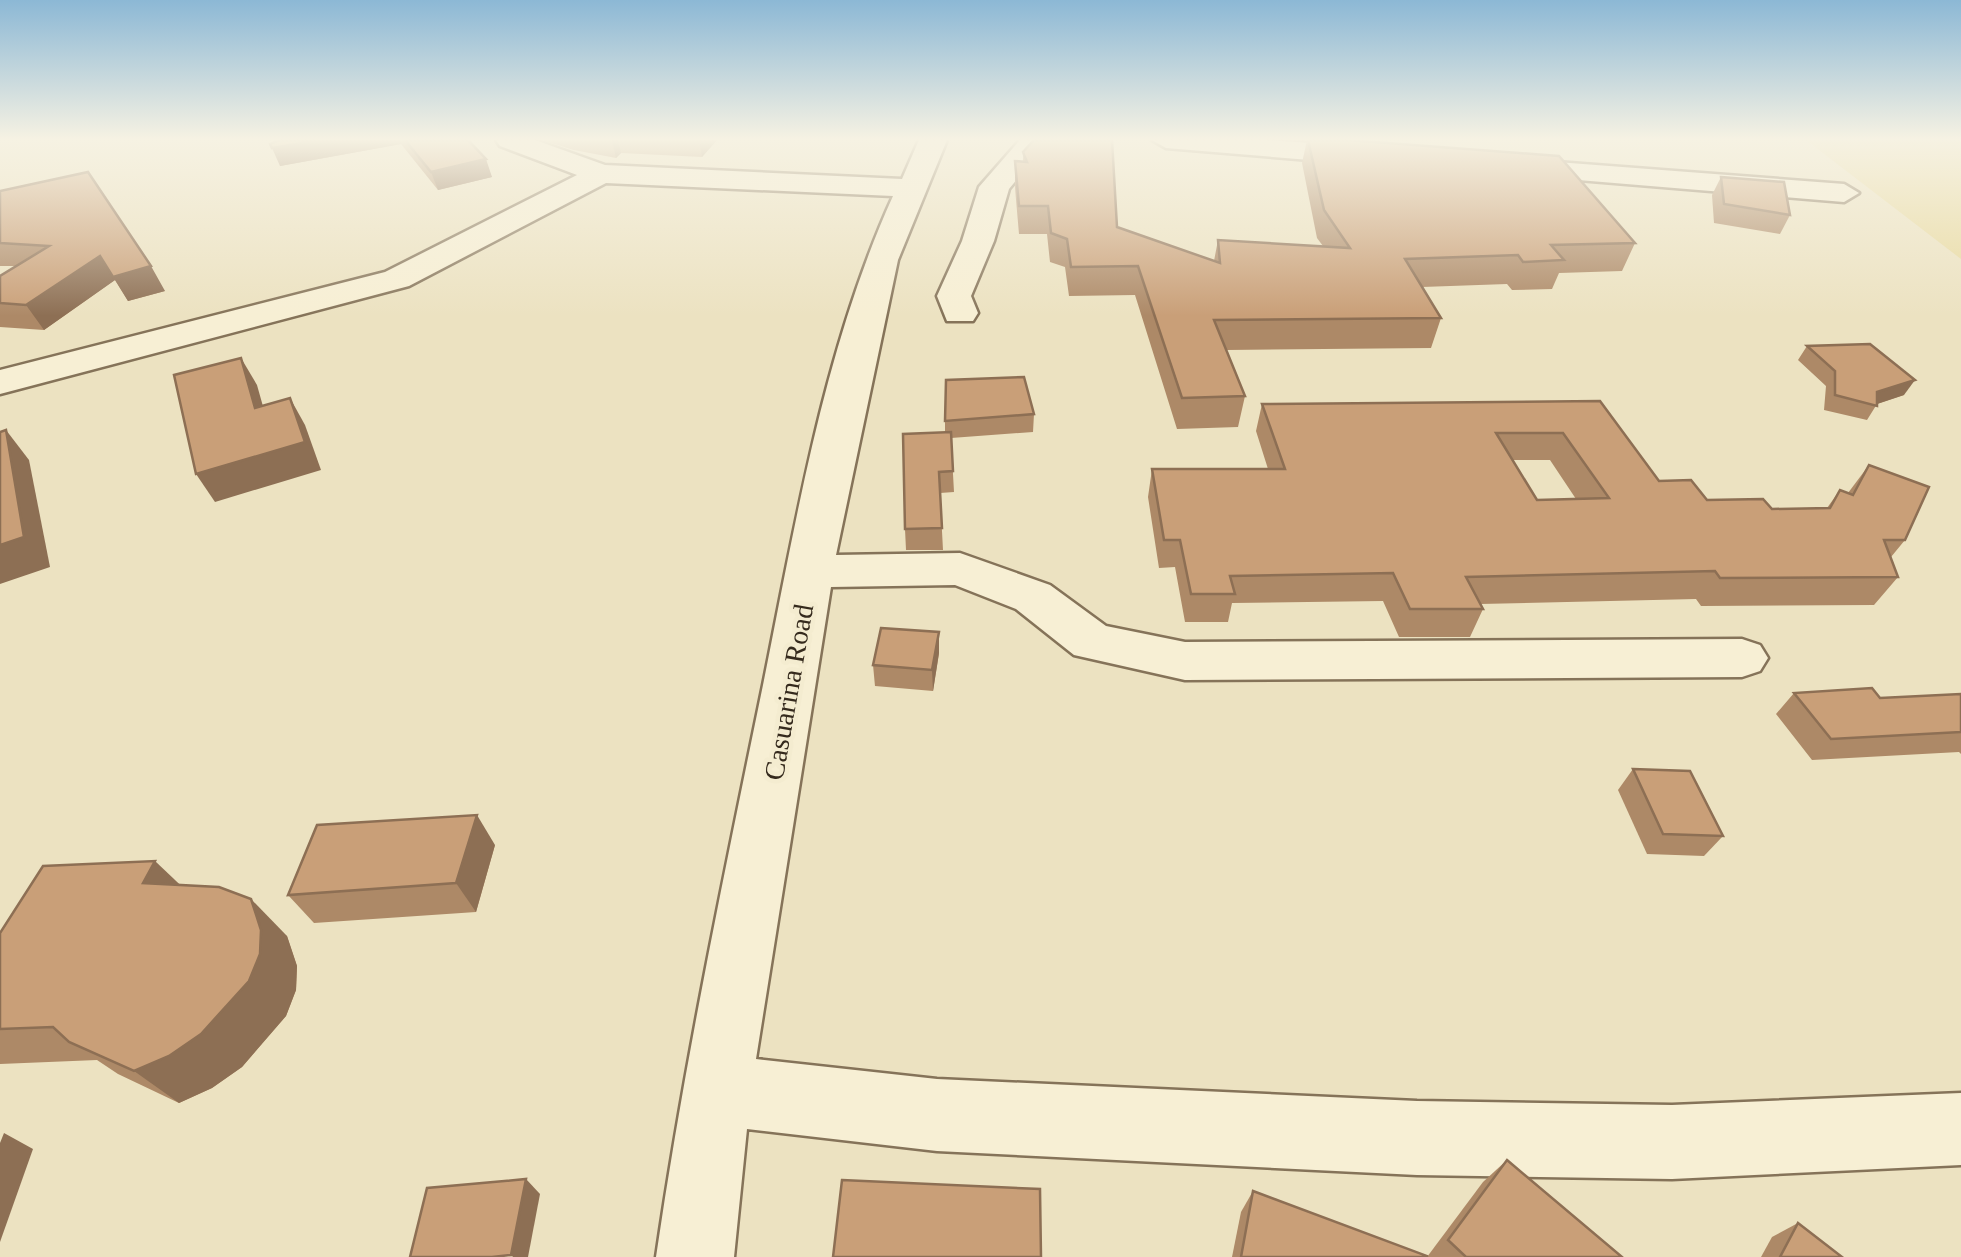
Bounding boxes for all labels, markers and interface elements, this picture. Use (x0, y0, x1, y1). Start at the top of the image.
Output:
street label: Casuarina Road (758, 602, 819, 782)

